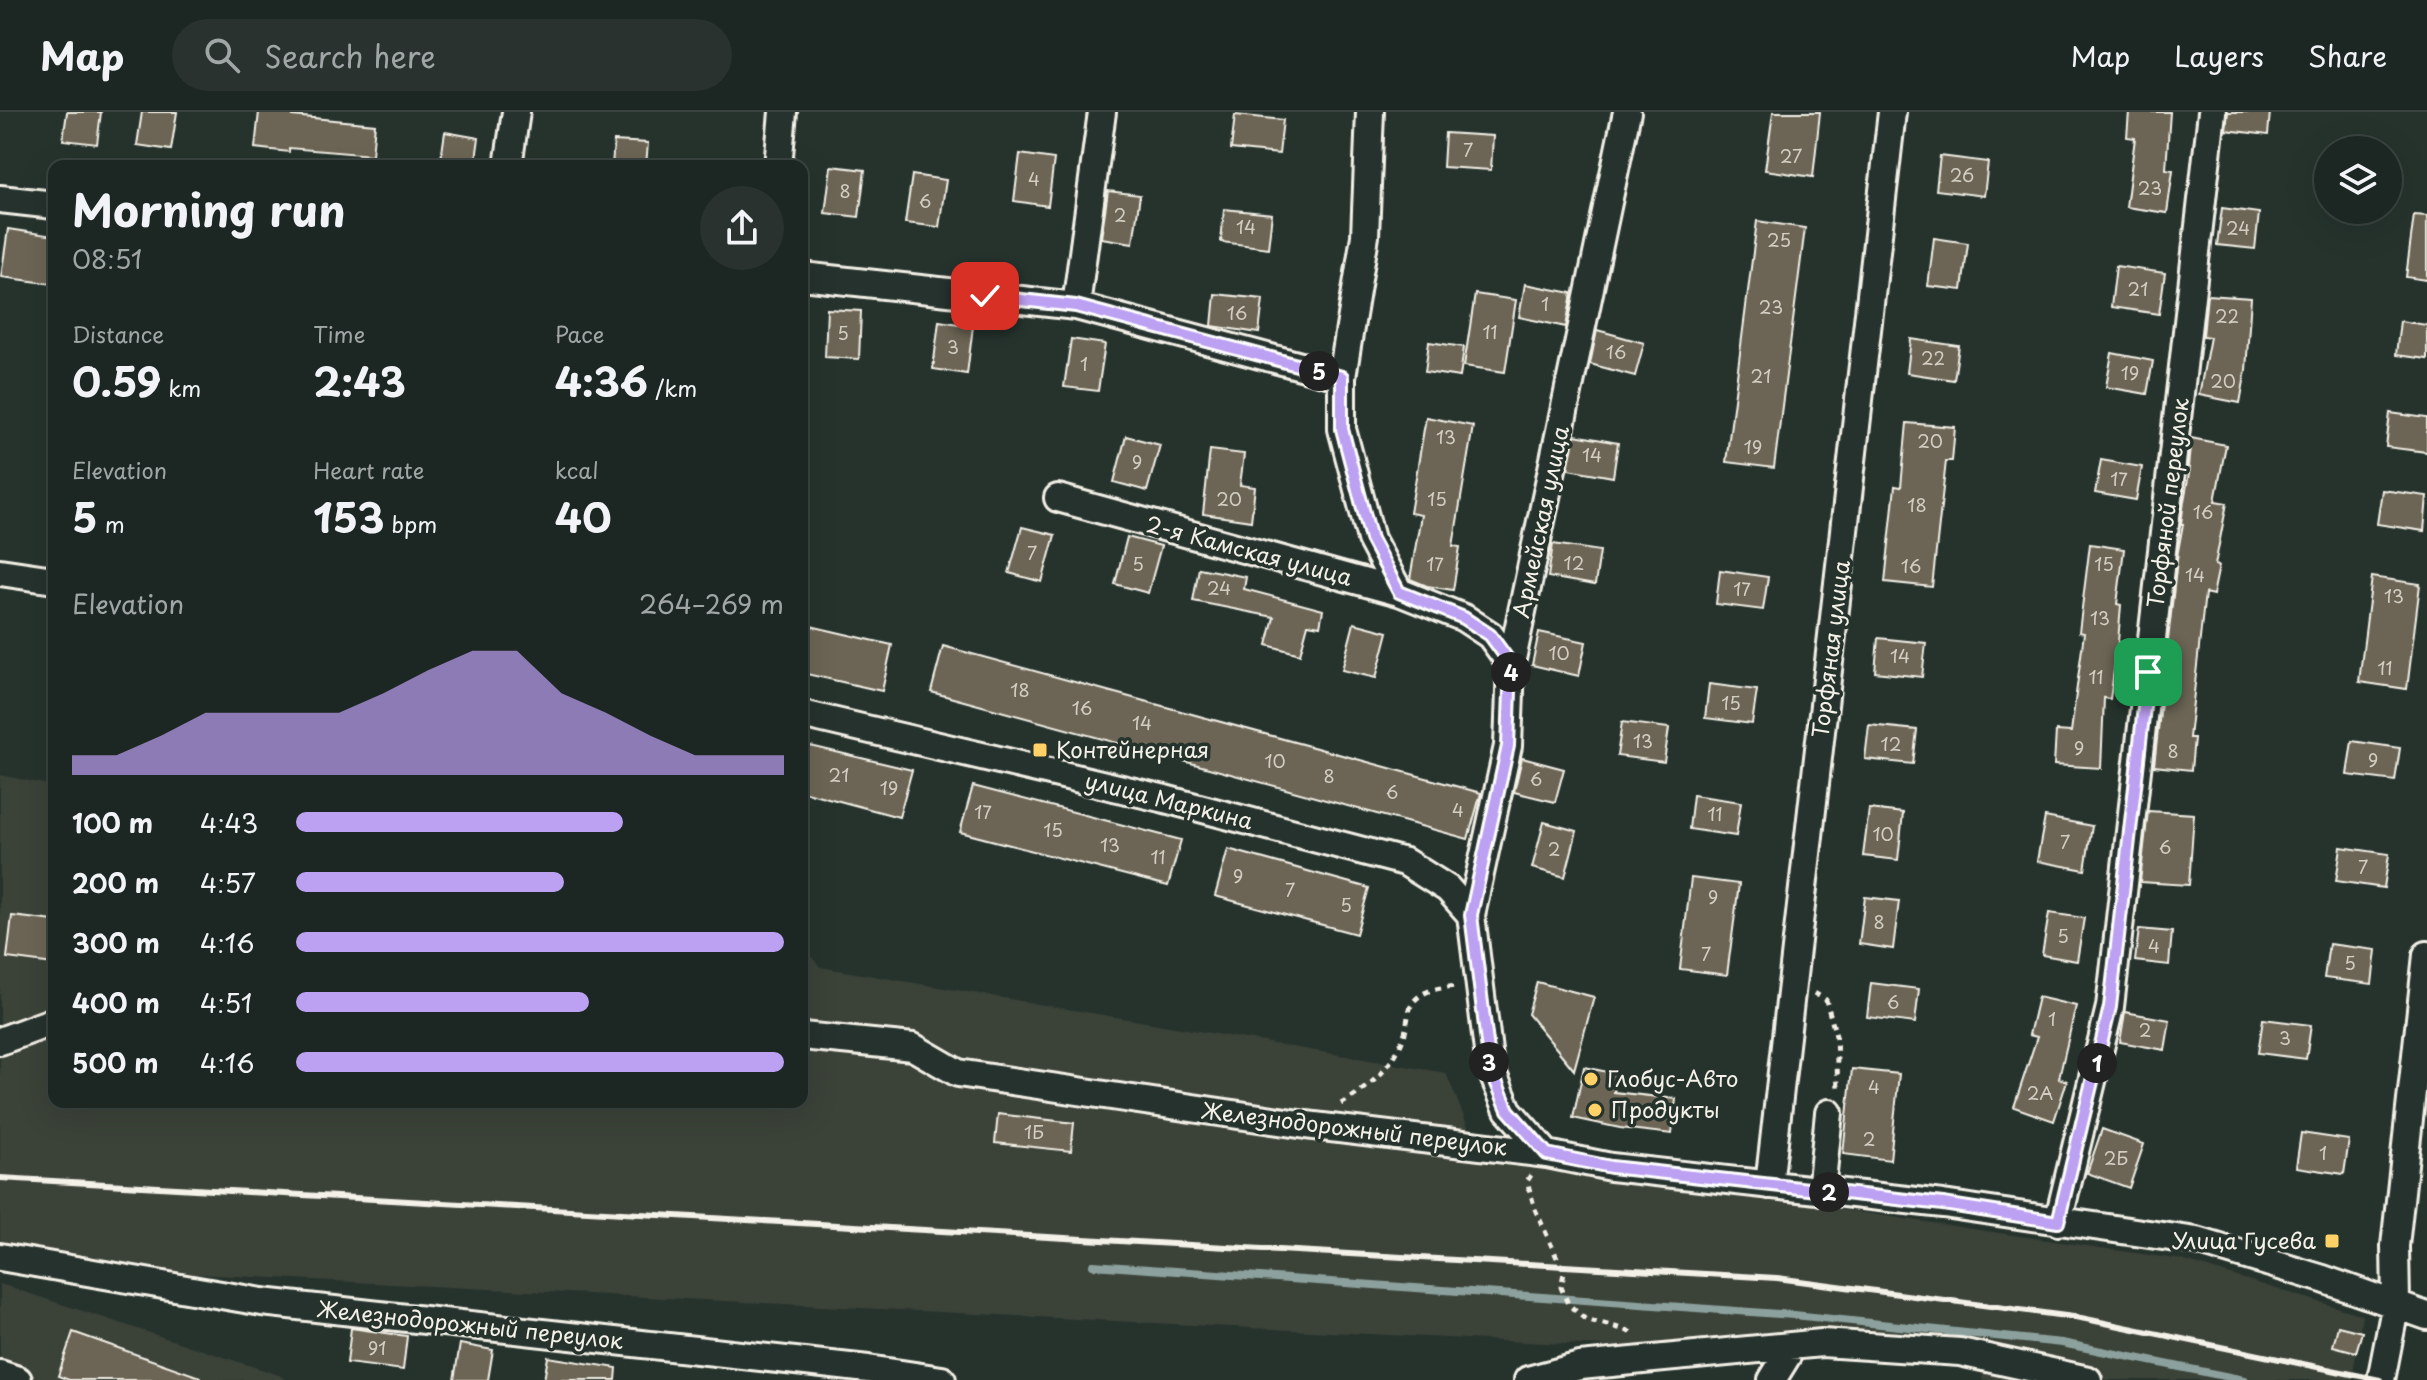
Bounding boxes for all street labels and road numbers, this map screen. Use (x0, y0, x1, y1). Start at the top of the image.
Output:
street label: Торфяной переулок (2137, 395, 2196, 610)
street label: Армейская улица (1503, 422, 1576, 621)
street label: 2-я Камская улица (1143, 506, 1356, 593)
street label: Торфяная улица (1802, 558, 1857, 740)
street label: улица Маркина (1082, 763, 1257, 836)
street label: Железнодорожный переулок (1199, 1092, 1510, 1163)
street label: Железнодорожный переулок (315, 1291, 626, 1356)

